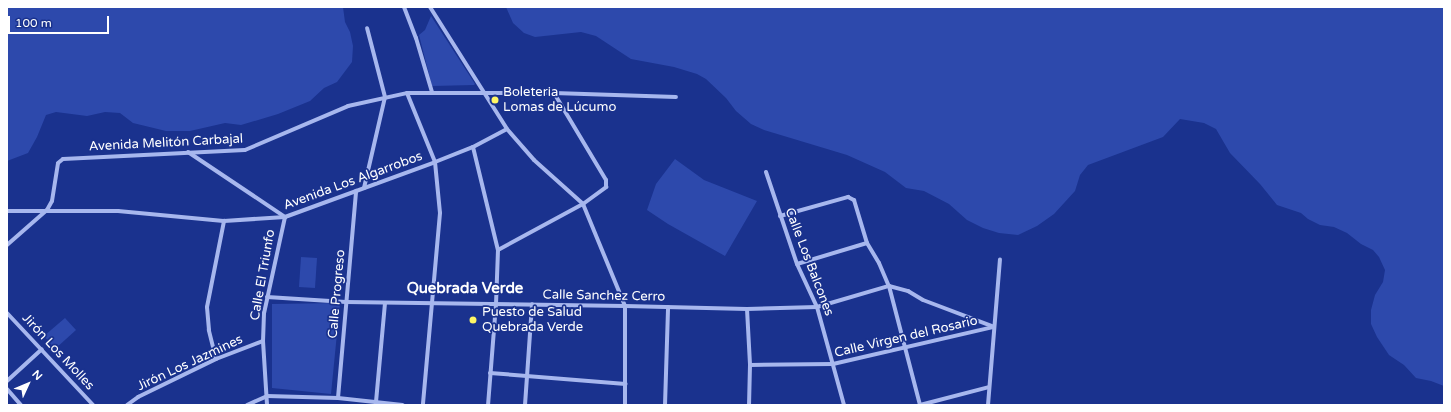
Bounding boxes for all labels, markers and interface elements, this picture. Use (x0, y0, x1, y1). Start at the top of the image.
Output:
scale bar (10, 8, 111, 34)
text: 100 m (15, 16, 52, 30)
place label: Boleteria Lomas de Lúcumo (503, 85, 616, 116)
marker: Boleteria Lomas de Lúcumo (490, 95, 500, 105)
street label: Avenida Melitón Carbajal (89, 131, 243, 155)
street label: Avenida Los Algarrobos (281, 149, 425, 213)
street label: Calle Los Balcones (781, 206, 837, 318)
street label: Calle El Triunfo (247, 228, 279, 322)
street label: Calle Progreso (325, 249, 349, 339)
district label: Quebrada Verde (407, 280, 523, 298)
street label: Calle Sanchez Cerro (543, 287, 665, 305)
place label: Puesto de Salud Quebrada Verde (482, 305, 583, 336)
street label: Jirón Los Molles (19, 311, 97, 393)
street label: Calle Virgen del Rosario (833, 313, 979, 361)
marker: Puesto de Salud Quebrada Verde (467, 314, 479, 326)
street label: Jirón Los Jazmines (135, 332, 245, 394)
north arrow (8, 364, 48, 404)
text: N (29, 368, 45, 383)

